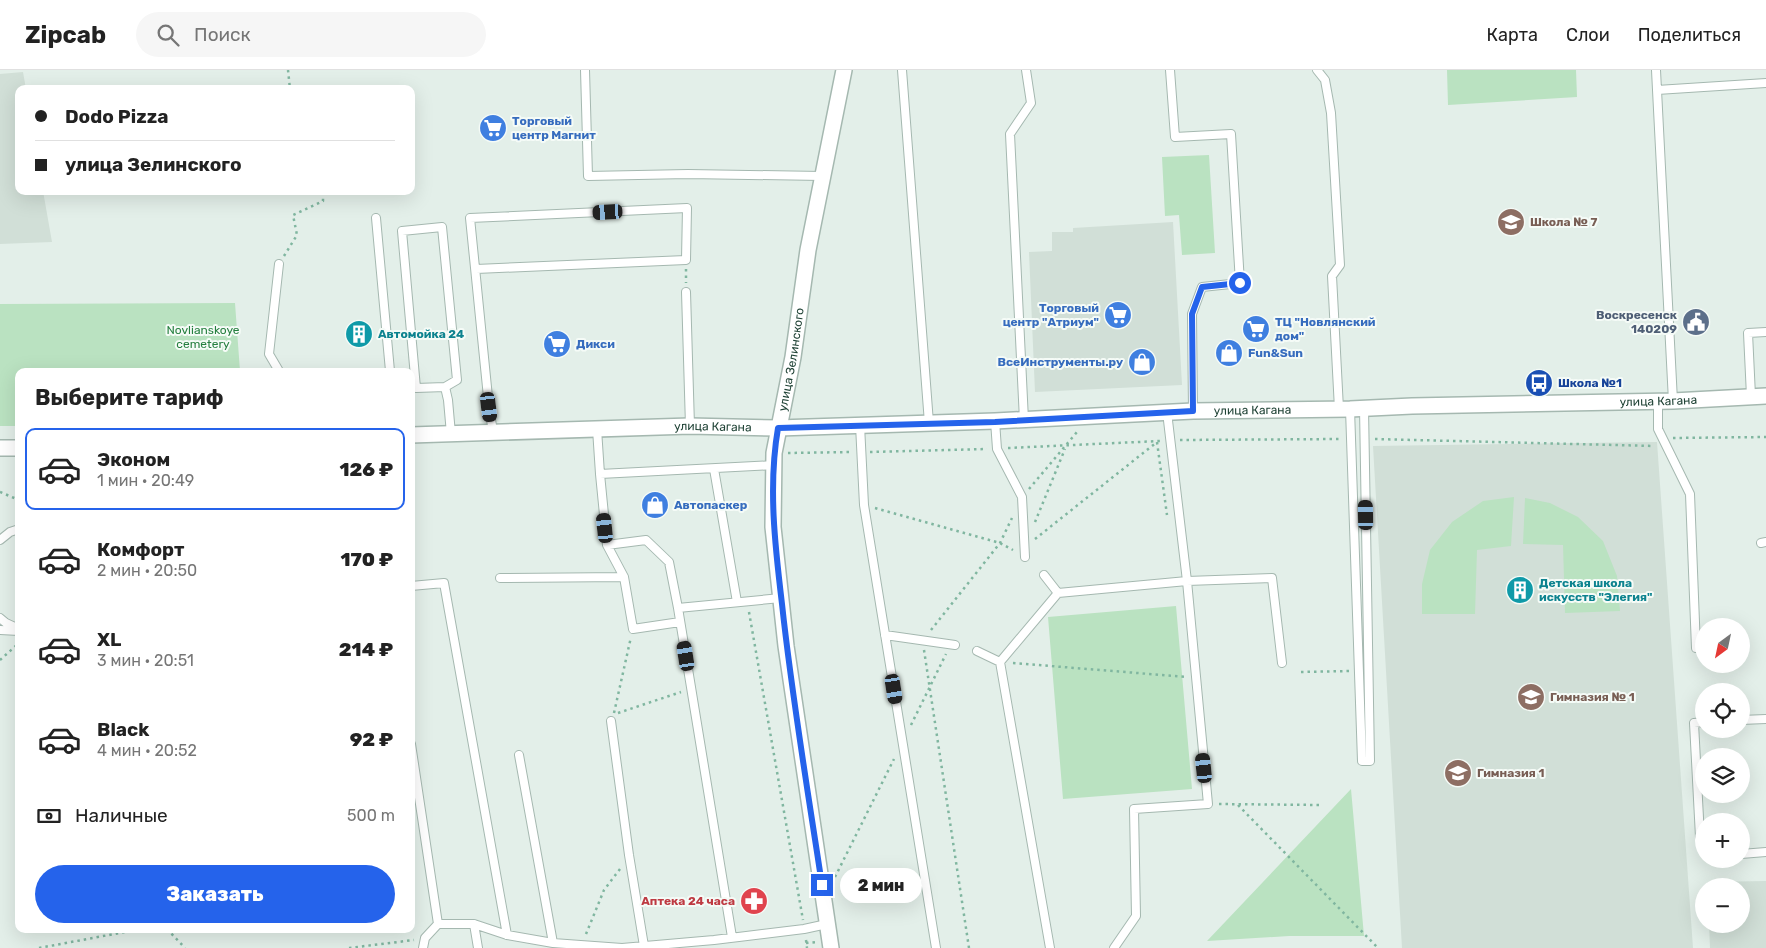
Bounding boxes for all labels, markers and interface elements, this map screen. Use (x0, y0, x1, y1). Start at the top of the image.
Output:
search box (136, 12, 486, 57)
text: Zipcab (25, 21, 106, 49)
icon: search (154, 21, 182, 49)
text: Поиск (194, 23, 251, 46)
text: Карта (1487, 24, 1538, 46)
text: Слои (1566, 24, 1610, 46)
text: Поделиться (1638, 24, 1741, 46)
text: Dodo Pizza (65, 105, 168, 128)
supermarket icon: Торговый центр Магнит (478, 113, 508, 143)
place label: Торговый центр Магнит (512, 114, 596, 142)
text: улица Зелинского (65, 153, 242, 176)
car (592, 204, 623, 220)
school or university icon: Школа № 7 (1496, 207, 1526, 237)
place label: Школа № 7 (1530, 215, 1597, 229)
route start (1229, 272, 1251, 294)
supermarket icon: Торговый центр "Атриум" (1103, 300, 1133, 330)
place label: Торговый центр "Атриум" (1003, 301, 1099, 329)
street label: улица Зелинского (775, 307, 807, 413)
public building icon: Воскресенск 140209 (1681, 307, 1711, 337)
place label: Воскресенск 140209 (1596, 308, 1678, 336)
supermarket icon: ТЦ "Новлянский дом" (1241, 314, 1271, 344)
place label: ТЦ "Новлянский дом" (1275, 315, 1376, 343)
building icon: Автомойка 24 (344, 319, 374, 349)
park label: Novlianskoye cemetery (166, 323, 240, 351)
place label: Автомойка 24 (378, 327, 464, 341)
supermarket icon: Дикси (542, 329, 572, 359)
place label: Дикси (576, 337, 615, 351)
shop icon: Fun&Sun (1214, 338, 1244, 368)
place label: Fun&Sun (1248, 346, 1303, 360)
shop icon: ВсеИнструменты.ру (1127, 347, 1157, 377)
place label: ВсеИнструменты.ру (997, 355, 1123, 369)
bus stop icon: Школа №1 (1524, 368, 1554, 398)
place label: Школа №1 (1558, 376, 1622, 390)
text: Выберите тариф (35, 384, 224, 411)
car (479, 391, 498, 423)
street label: улица Кагана (1619, 393, 1697, 409)
street label: улица Кагана (1214, 403, 1291, 418)
street label: улица Кагана (674, 419, 752, 434)
icon: car (37, 447, 82, 492)
text: Эконом (97, 448, 170, 471)
text: 126 ₽ (339, 458, 393, 481)
text: 1 мин · 20:49 (97, 471, 194, 490)
shop icon: Автопаскер (640, 490, 670, 520)
place label: Автопаскер (674, 498, 748, 512)
car (1358, 500, 1373, 530)
car (595, 512, 614, 544)
icon: car (37, 537, 82, 582)
text: Комфорт (97, 538, 184, 561)
text: 170 ₽ (340, 548, 393, 571)
text: 2 мин · 20:50 (97, 561, 197, 580)
building icon: Детская школа искусств "Элегия" (1505, 575, 1535, 605)
place label: Детская школа искусств "Элегия" (1539, 576, 1652, 604)
north arrow (1695, 618, 1750, 672)
map controls (1695, 618, 1750, 933)
icon: car (37, 627, 82, 672)
text: XL (97, 628, 121, 651)
text: 214 ₽ (339, 638, 393, 661)
car (676, 640, 695, 672)
text: 3 мин · 20:51 (97, 651, 194, 670)
car (884, 673, 903, 705)
school or university icon: Гимназия № 1 (1516, 682, 1546, 712)
button: locate (1695, 683, 1750, 738)
place label: Гимназия № 1 (1550, 690, 1635, 704)
icon: car (37, 717, 82, 762)
text: Black (97, 718, 149, 741)
text: 92 ₽ (350, 728, 393, 751)
text: 4 мин · 20:52 (97, 741, 197, 760)
button: layers (1695, 748, 1750, 803)
car (1194, 752, 1213, 784)
school or university icon: Гимназия 1 (1443, 758, 1473, 788)
place label: Гимназия 1 (1477, 766, 1544, 780)
icon: cash (35, 802, 63, 830)
text: Наличные (75, 804, 168, 827)
text: 500 m (347, 806, 395, 825)
button: + (1695, 813, 1750, 868)
button: Заказать (35, 865, 395, 923)
callout: 2 мин (840, 868, 922, 902)
route end (811, 874, 833, 896)
text: 2 мин (858, 876, 904, 895)
button: − (1695, 878, 1750, 933)
pharmacy icon: Аптека 24 часа (739, 886, 769, 916)
place label: Аптека 24 часа (641, 894, 735, 908)

